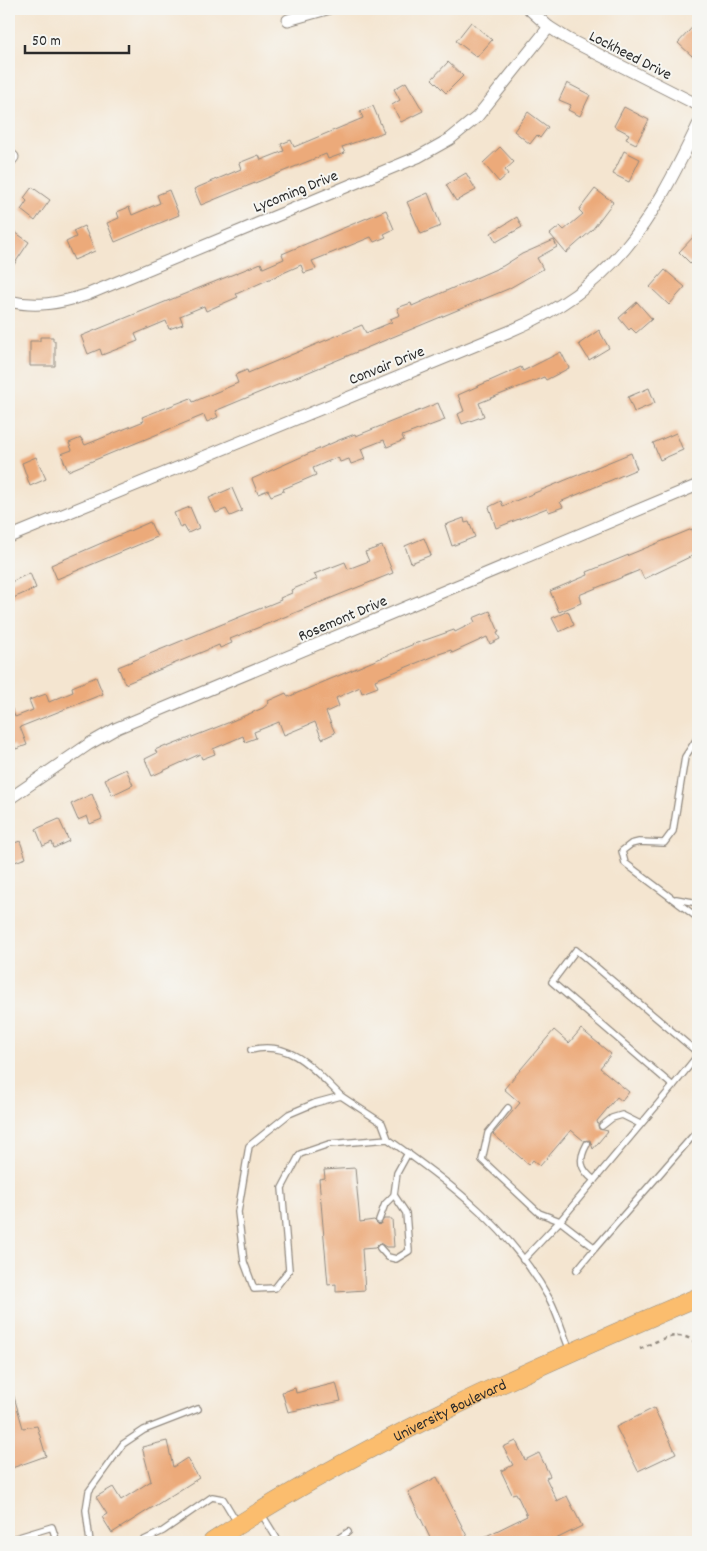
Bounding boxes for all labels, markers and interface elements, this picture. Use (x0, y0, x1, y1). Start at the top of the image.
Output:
scale bar (25, 22, 129, 54)
street label: Lockheed Drive (585, 26, 675, 87)
text: 50 m (32, 31, 61, 53)
street label: Lycoming Drive (250, 165, 342, 220)
street label: Convair Drive (346, 341, 428, 392)
street label: Rosemont Drive (295, 590, 391, 648)
street label: University Boulevard (390, 1374, 511, 1449)

